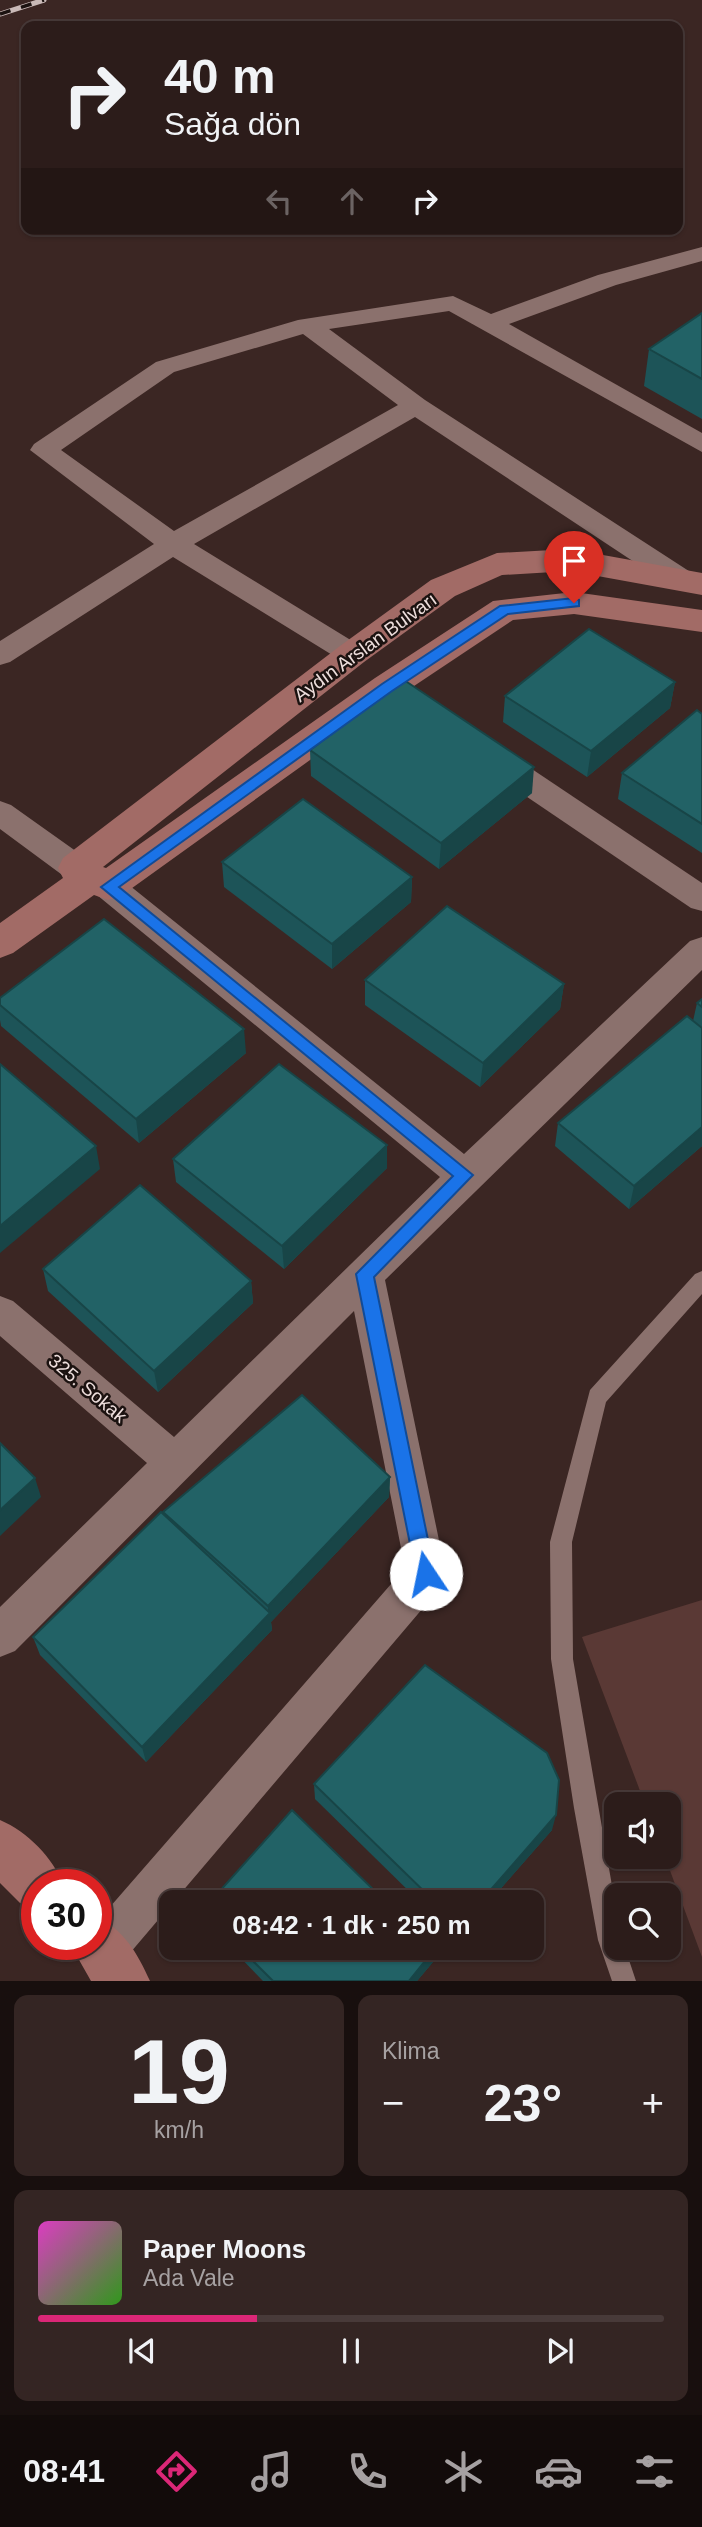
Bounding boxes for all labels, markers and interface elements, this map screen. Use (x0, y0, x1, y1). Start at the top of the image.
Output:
icon: right (49, 49, 140, 140)
text: 40 m (164, 49, 276, 103)
text: Sağa dön (164, 106, 301, 142)
icon: left (260, 182, 298, 220)
icon: ahead (333, 182, 371, 220)
icon: right (406, 182, 444, 220)
pin (544, 531, 604, 603)
icon: arrive (555, 542, 593, 580)
street label: Aydın Arslan Bulvarı (290, 589, 441, 706)
street label: 325. Sokak (45, 1350, 131, 1427)
position arrow (389, 1537, 463, 1611)
map controls (604, 1792, 681, 1960)
button: sound (604, 1792, 681, 1869)
speed limit sign: 30 (21, 1869, 112, 1960)
button: search (604, 1883, 681, 1960)
text: 08:42 · 1 dk · 250 m (232, 1910, 471, 1940)
text: 19 (128, 2021, 230, 2122)
text: Klima (382, 2038, 440, 2064)
text: 23° (484, 2074, 562, 2132)
text: − (382, 2082, 404, 2124)
text: + (642, 2082, 664, 2124)
text: km/h (154, 2117, 204, 2143)
text: Paper Moons (143, 2234, 306, 2264)
text: Ada Vale (143, 2265, 235, 2291)
icon: previous (123, 2332, 161, 2370)
icon: pause (332, 2332, 370, 2370)
icon: next (541, 2332, 579, 2370)
icon: directions (152, 2447, 201, 2496)
icon: music (247, 2447, 296, 2496)
icon: phone (343, 2447, 392, 2496)
icon: climate (439, 2447, 488, 2496)
icon: car (534, 2447, 583, 2496)
icon: filters (630, 2447, 679, 2496)
text: 08:41 (23, 2453, 105, 2489)

